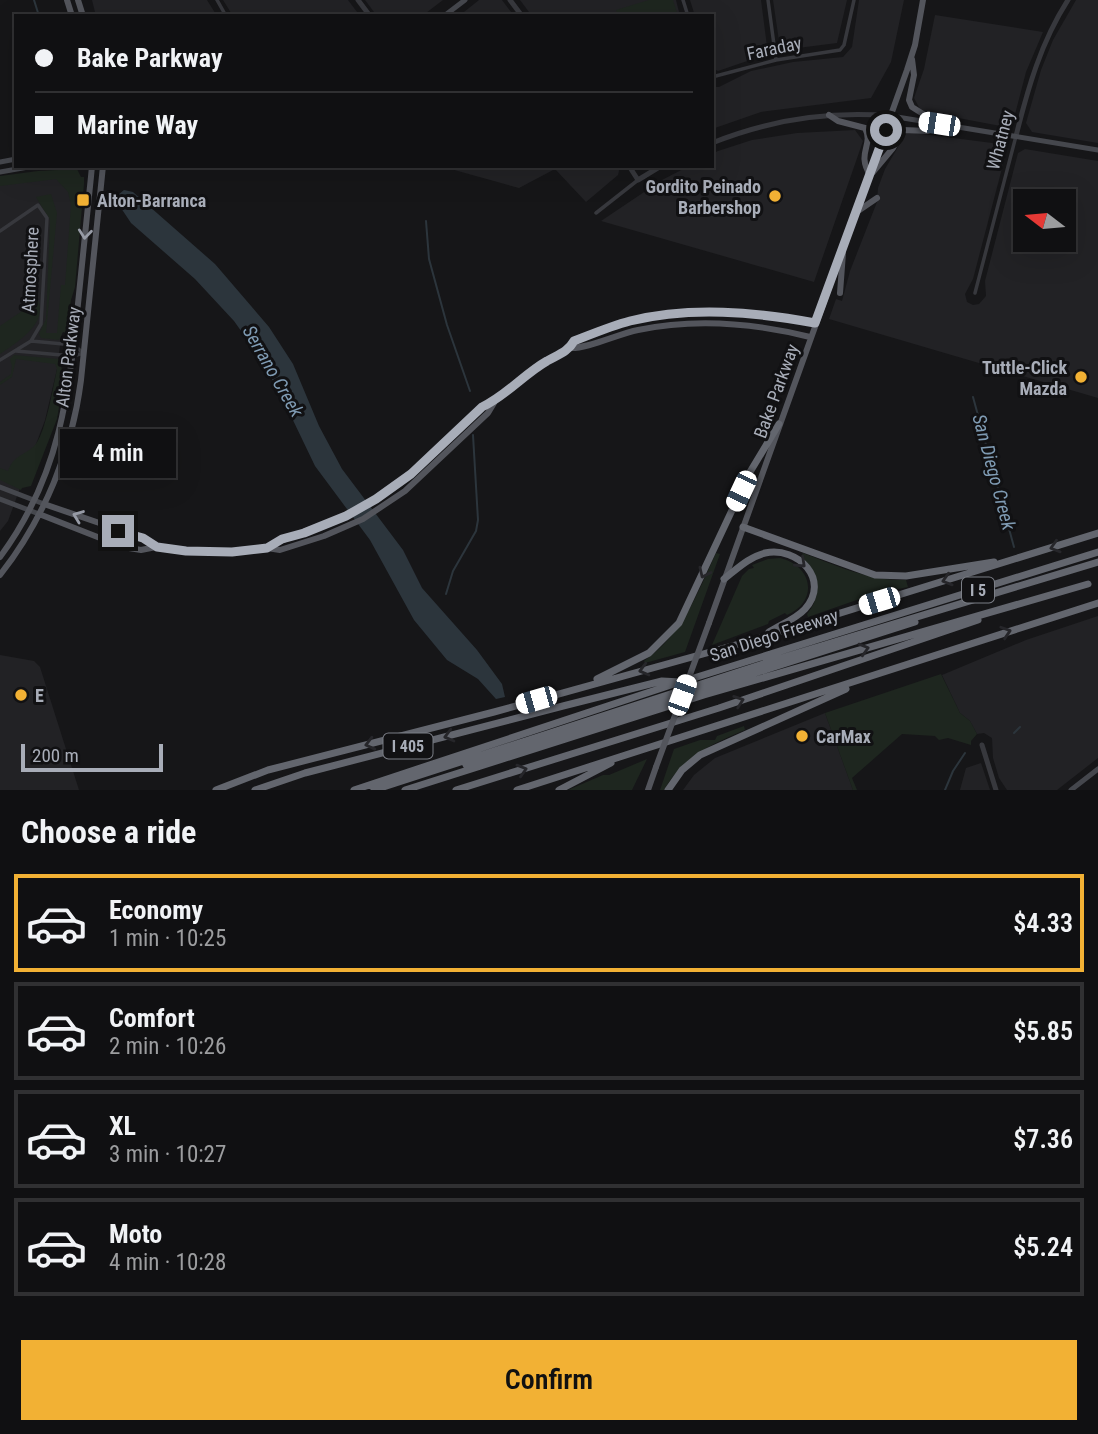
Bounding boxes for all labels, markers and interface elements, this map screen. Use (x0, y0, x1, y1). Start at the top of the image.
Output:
street label: Faraday (745, 32, 804, 64)
text: Bake Parkway (77, 43, 222, 73)
street label: Whatney (982, 107, 1018, 172)
text: Marine Way (77, 110, 198, 140)
car (917, 110, 962, 138)
route start (870, 114, 902, 146)
place label: Gordito Peinado Barbershop (645, 176, 761, 218)
marker: Gordito Peinado Barbershop (767, 188, 783, 204)
north arrow (1013, 189, 1076, 252)
map controls (1013, 189, 1076, 252)
place label: Alton-Barranca (97, 190, 206, 211)
marker: Alton-Barranca (75, 192, 91, 208)
street label: Atmosphere (17, 226, 43, 314)
one-way arrow (78, 229, 93, 240)
street label: Alton Parkway (51, 305, 85, 409)
water label: Serrano Creek (238, 321, 309, 421)
street label: Bake Parkway (749, 341, 803, 441)
place label: Tuttle-Click Mazda (982, 357, 1067, 399)
marker: Tuttle-Click Mazda (1073, 369, 1089, 385)
water label: San Diego Creek (967, 411, 1021, 533)
callout: 4 min (60, 430, 176, 478)
text: 4 min (93, 440, 143, 467)
car (723, 468, 760, 514)
one-way arrow (73, 511, 85, 525)
route end (102, 515, 134, 547)
one-way arrow (1049, 538, 1061, 553)
one-way arrow (793, 555, 806, 567)
one-way arrow (698, 566, 712, 578)
one-way arrow (941, 572, 954, 586)
road number: I 5 (962, 578, 994, 603)
car (856, 585, 903, 617)
street label: San Diego Freeway (707, 604, 841, 666)
one-way arrow (1000, 626, 1012, 641)
one-way arrow (858, 642, 870, 657)
one-way arrow (639, 662, 651, 677)
car (665, 672, 700, 718)
car (513, 684, 560, 716)
place label: E (35, 685, 44, 706)
marker: E (13, 687, 29, 703)
one-way arrow (732, 695, 744, 709)
place label: CarMax (816, 726, 871, 747)
one-way arrow (444, 727, 456, 742)
marker: CarMax (794, 728, 810, 744)
road number: I 405 (384, 734, 432, 758)
one-way arrow (364, 736, 376, 750)
scale bar (21, 741, 163, 773)
text: 200 m (32, 744, 79, 767)
one-way arrow (515, 763, 527, 778)
text: Choose a ride (21, 813, 196, 851)
icon: car (25, 892, 88, 955)
text: Economy (109, 895, 203, 925)
text: $4.33 (1013, 908, 1073, 938)
text: 1 min · 10:25 (109, 925, 226, 952)
icon: car (25, 1000, 88, 1063)
text: Comfort (109, 1003, 195, 1033)
text: $5.85 (1013, 1016, 1073, 1046)
text: 2 min · 10:26 (109, 1033, 226, 1060)
icon: car (25, 1108, 88, 1171)
text: XL (109, 1111, 136, 1141)
text: $7.36 (1013, 1124, 1073, 1154)
text: 3 min · 10:27 (109, 1141, 226, 1168)
icon: car (25, 1216, 88, 1279)
text: Moto (109, 1219, 162, 1249)
text: $5.24 (1013, 1232, 1073, 1262)
text: 4 min · 10:28 (109, 1249, 226, 1276)
button: Confirm (21, 1340, 1077, 1420)

